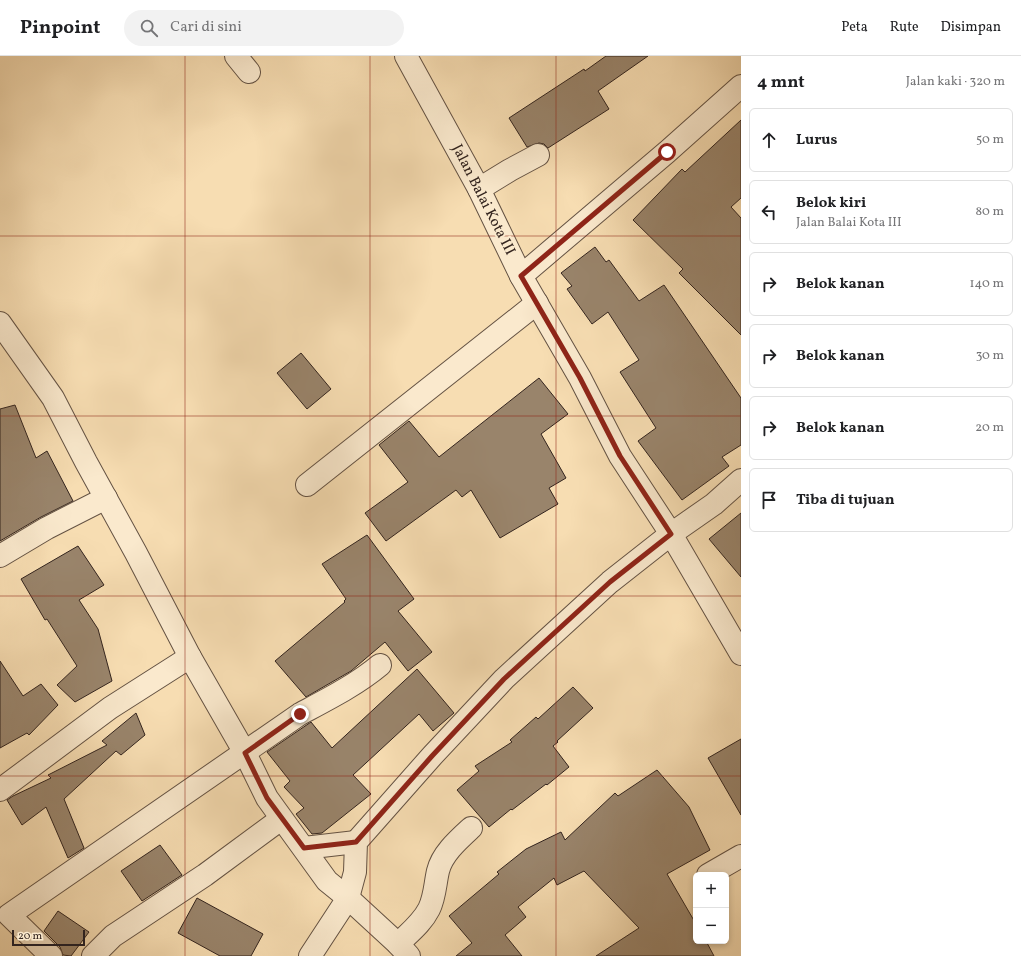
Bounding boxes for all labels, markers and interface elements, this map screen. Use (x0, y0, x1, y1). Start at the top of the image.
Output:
search box (124, 10, 404, 46)
text: Pinpoint (20, 15, 100, 41)
icon: search (138, 17, 160, 39)
text: Cari di sini (170, 17, 242, 38)
text: Peta (841, 18, 868, 37)
text: Rute (890, 18, 919, 37)
text: Disimpan (941, 18, 1001, 37)
text: 4 mnt (757, 71, 805, 94)
text: Jalan kaki · 320 m (906, 73, 1005, 91)
icon: ahead (758, 129, 780, 151)
text: Lurus (796, 130, 837, 151)
text: 50 m (976, 131, 1004, 149)
street label: Jalan Balai Kota III (446, 141, 520, 259)
route start (658, 143, 676, 161)
text: Belok kiri (796, 193, 866, 214)
icon: left (758, 201, 780, 223)
text: 80 m (975, 203, 1004, 221)
text: Jalan Balai Kota III (796, 214, 902, 232)
icon: right (758, 273, 780, 295)
text: Belok kanan (796, 274, 885, 295)
text: 140 m (970, 275, 1004, 293)
icon: right (758, 345, 780, 367)
text: Belok kanan (796, 346, 885, 367)
text: 30 m (976, 347, 1004, 365)
icon: right (758, 417, 780, 439)
text: Belok kanan (796, 418, 885, 439)
text: 20 m (975, 419, 1004, 437)
icon: arrive (758, 489, 780, 511)
text: Tiba di tujuan (796, 490, 895, 511)
route end (291, 705, 309, 723)
map controls (693, 872, 729, 944)
button: + (693, 872, 729, 908)
button: − (693, 908, 729, 944)
scale bar (12, 928, 85, 947)
text: 20 m (18, 929, 42, 944)

